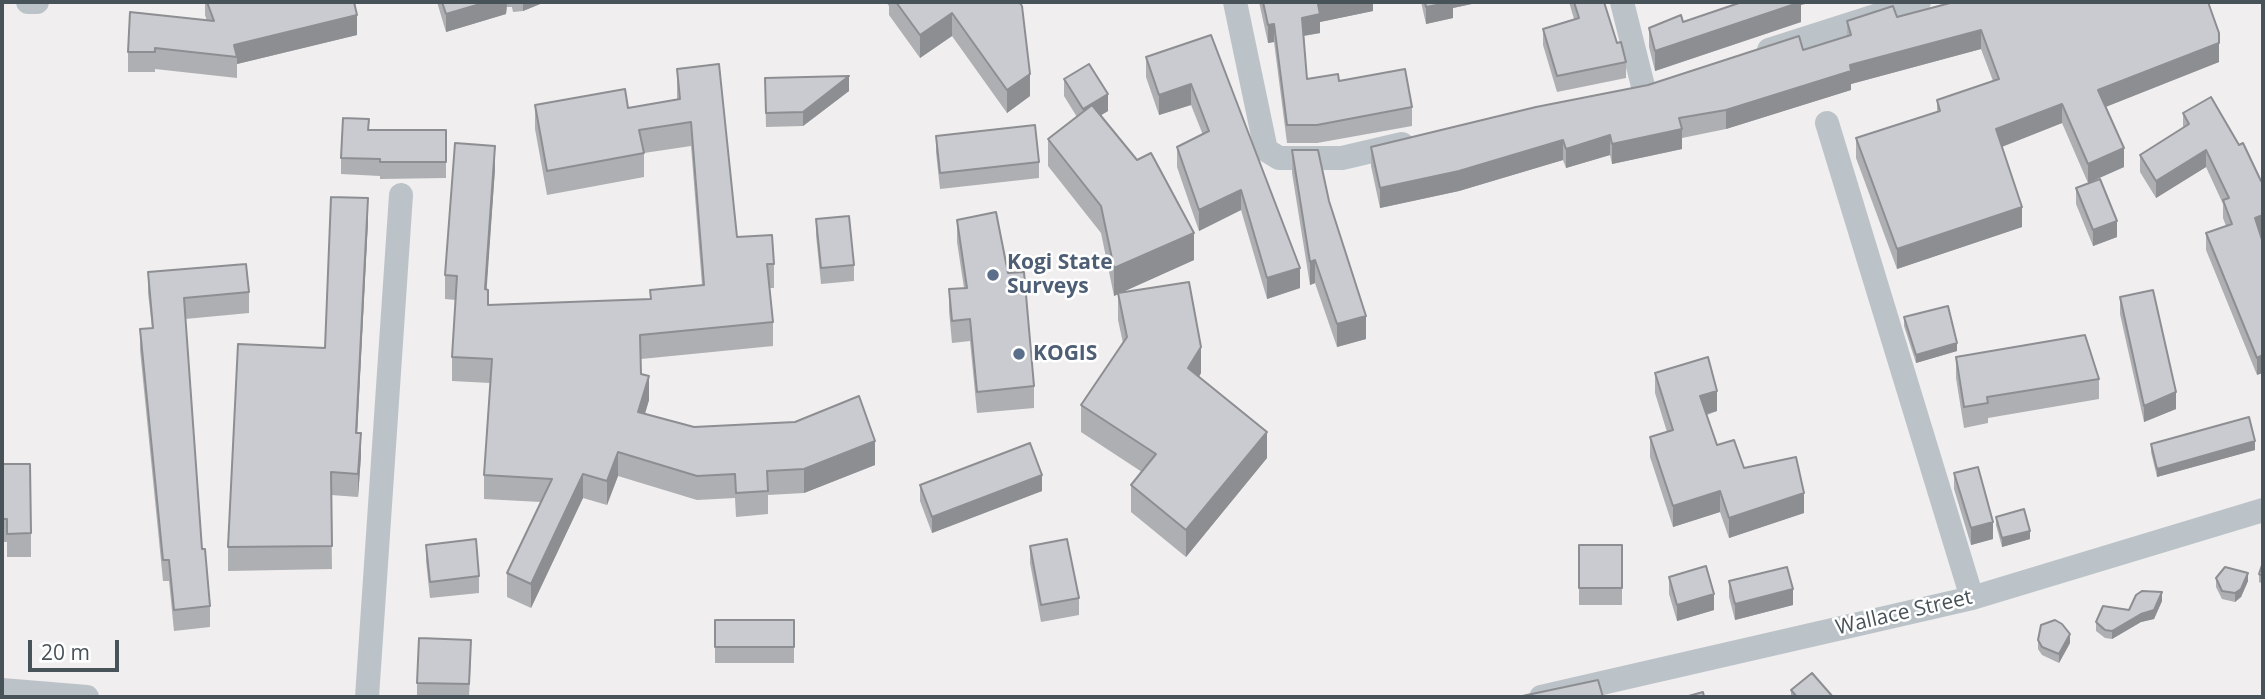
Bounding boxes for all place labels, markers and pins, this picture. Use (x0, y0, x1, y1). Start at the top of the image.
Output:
place label: Kogi State Surveys (1007, 250, 1113, 300)
marker: Kogi State Surveys (985, 267, 1001, 283)
place label: KOGIS (1033, 341, 1097, 367)
marker: KOGIS (1011, 346, 1027, 362)

